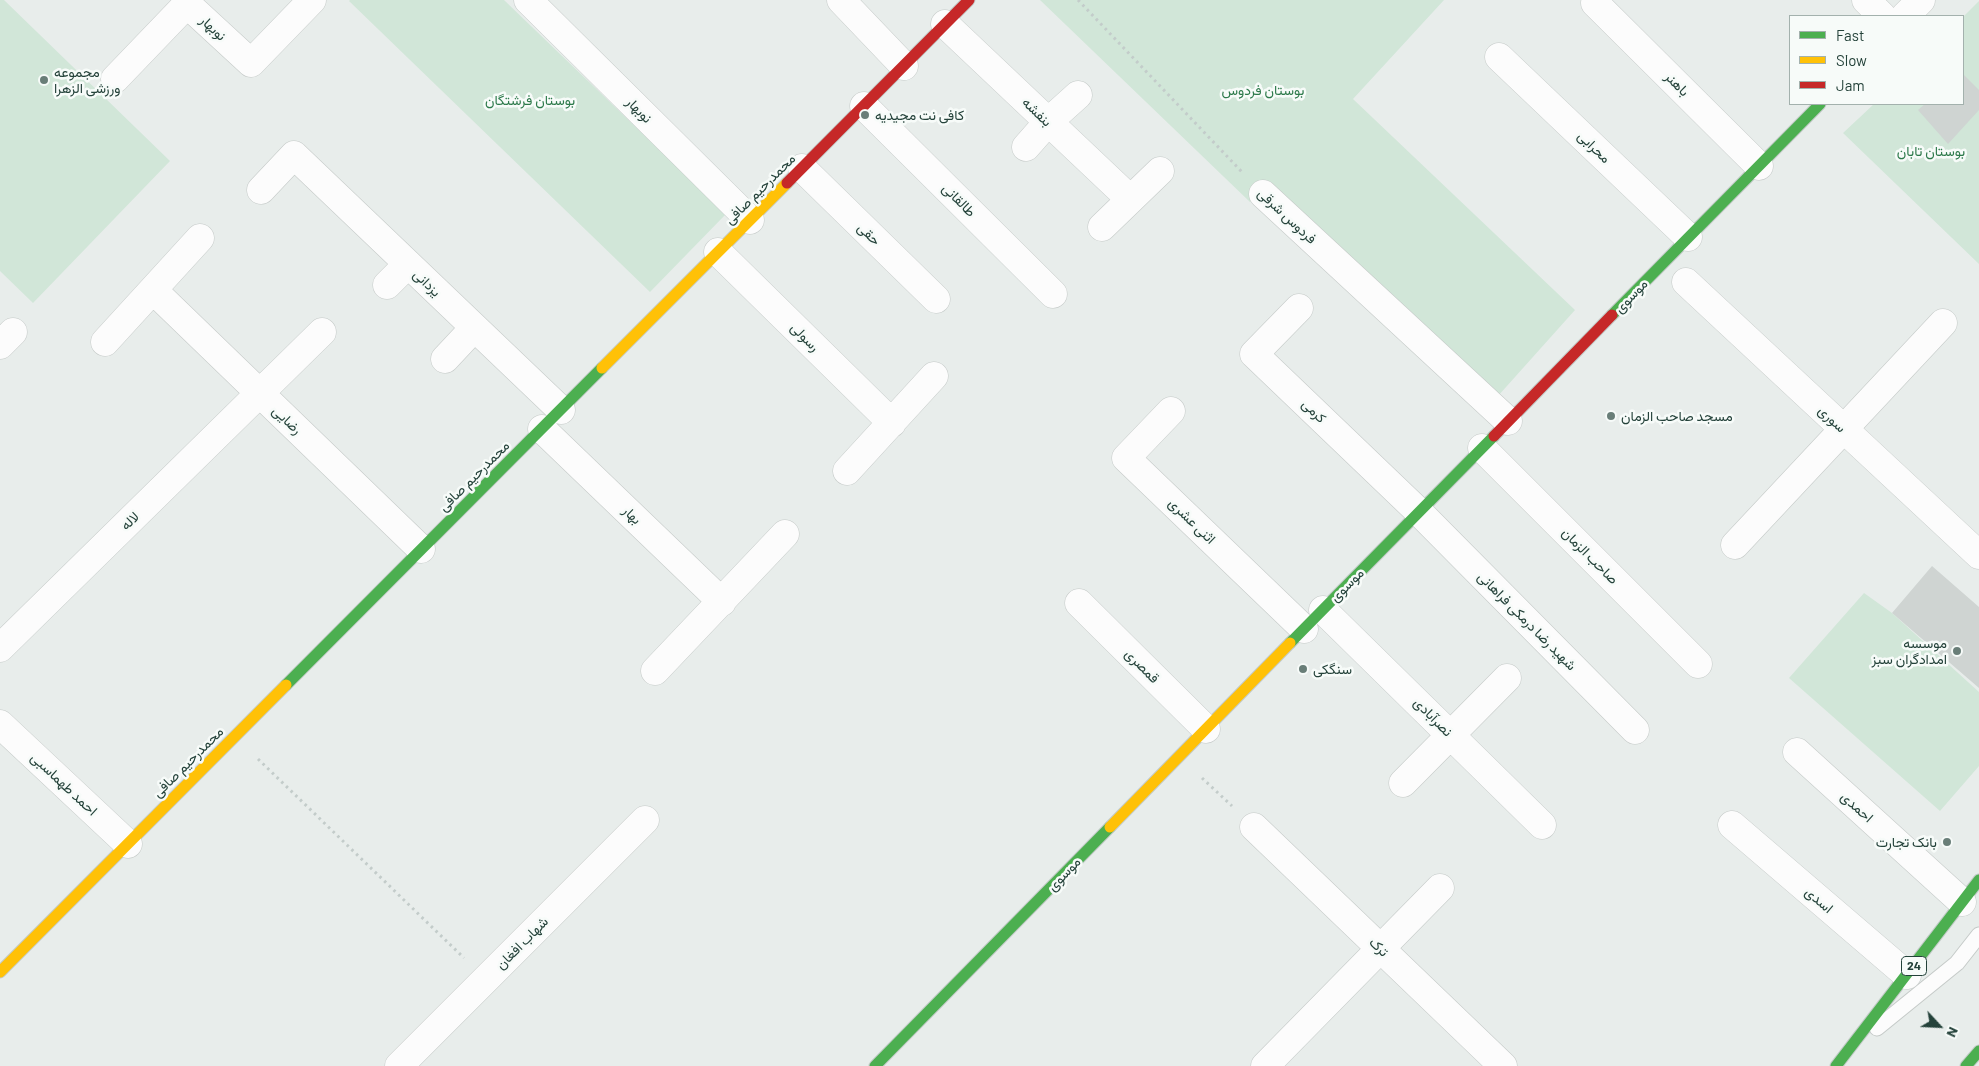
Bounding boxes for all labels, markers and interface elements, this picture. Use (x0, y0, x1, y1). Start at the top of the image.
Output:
street label: نوبهار (196, 12, 230, 44)
legend (1789, 15, 1964, 105)
text: Fast (1836, 26, 1864, 44)
text: Slow (1836, 51, 1867, 69)
place label: مجموعه ورزشی الزهرا (54, 64, 120, 96)
street label: باهنر (1661, 68, 1693, 100)
marker: مجموعه ورزشی الزهرا (38, 74, 50, 86)
text: Jam (1836, 76, 1865, 94)
park label: بوستان فردوس (1222, 82, 1304, 98)
park label: بوستان فرشتگان (485, 92, 575, 108)
street label: نوبهار (623, 94, 655, 126)
street label: بنفشه (1019, 94, 1055, 130)
place label: کافی نت مجیدیه (875, 107, 964, 123)
marker: کافی نت مجیدیه (859, 109, 871, 121)
street label: محرابی (1574, 127, 1614, 167)
park label: بوستان تابان (1897, 143, 1965, 159)
street label: محمدرحیم صافی (721, 150, 799, 228)
street label: طالقانی (939, 180, 979, 220)
street label: فردوس شرقی (1254, 185, 1320, 247)
street label: حقی (854, 219, 884, 249)
street label: یزدانی (410, 266, 444, 300)
street label: موسوی (1611, 275, 1651, 317)
street label: رسولی (787, 319, 823, 355)
street label: کرمی (1298, 395, 1330, 427)
street label: رضایی (269, 402, 305, 438)
street label: سوری (1815, 402, 1849, 436)
place label: مسجد صاحب الزمان (1621, 408, 1733, 424)
marker: مسجد صاحب الزمان (1605, 410, 1617, 422)
street label: محمدرحیم صافی (435, 437, 513, 515)
street label: اثنی عشری (1165, 495, 1219, 547)
street label: بهار (619, 502, 645, 528)
street label: لاله (117, 508, 143, 534)
street label: صاحب الزمان (1558, 524, 1622, 588)
street label: موسوی (1327, 565, 1367, 605)
street label: شهید رضا درمکی فراهانی (1474, 568, 1580, 674)
place label: موسسه امدادگران سبز (1872, 635, 1947, 668)
street label: قمصری (1121, 645, 1163, 687)
marker: موسسه امدادگران سبز (1951, 645, 1963, 657)
place label: سنگکی (1313, 661, 1352, 677)
marker: سنگکی (1297, 663, 1309, 675)
street label: نصرآبادی (1410, 694, 1456, 740)
street label: محمدرحیم صافی (149, 723, 227, 801)
street label: احمد طهماسبی (27, 749, 101, 819)
street label: احمدی (1837, 788, 1877, 826)
place label: بانک تجارت (1876, 834, 1937, 850)
marker: بانک تجارت (1941, 836, 1953, 848)
street label: موسوی (1044, 853, 1084, 895)
street label: اسدی (1802, 883, 1836, 917)
street label: شهاب افغان (492, 913, 552, 973)
street label: ترک (1366, 934, 1392, 960)
road number: 24 (1902, 956, 1926, 976)
north arrow (1914, 1001, 1964, 1051)
text: N (1943, 1025, 1963, 1040)

